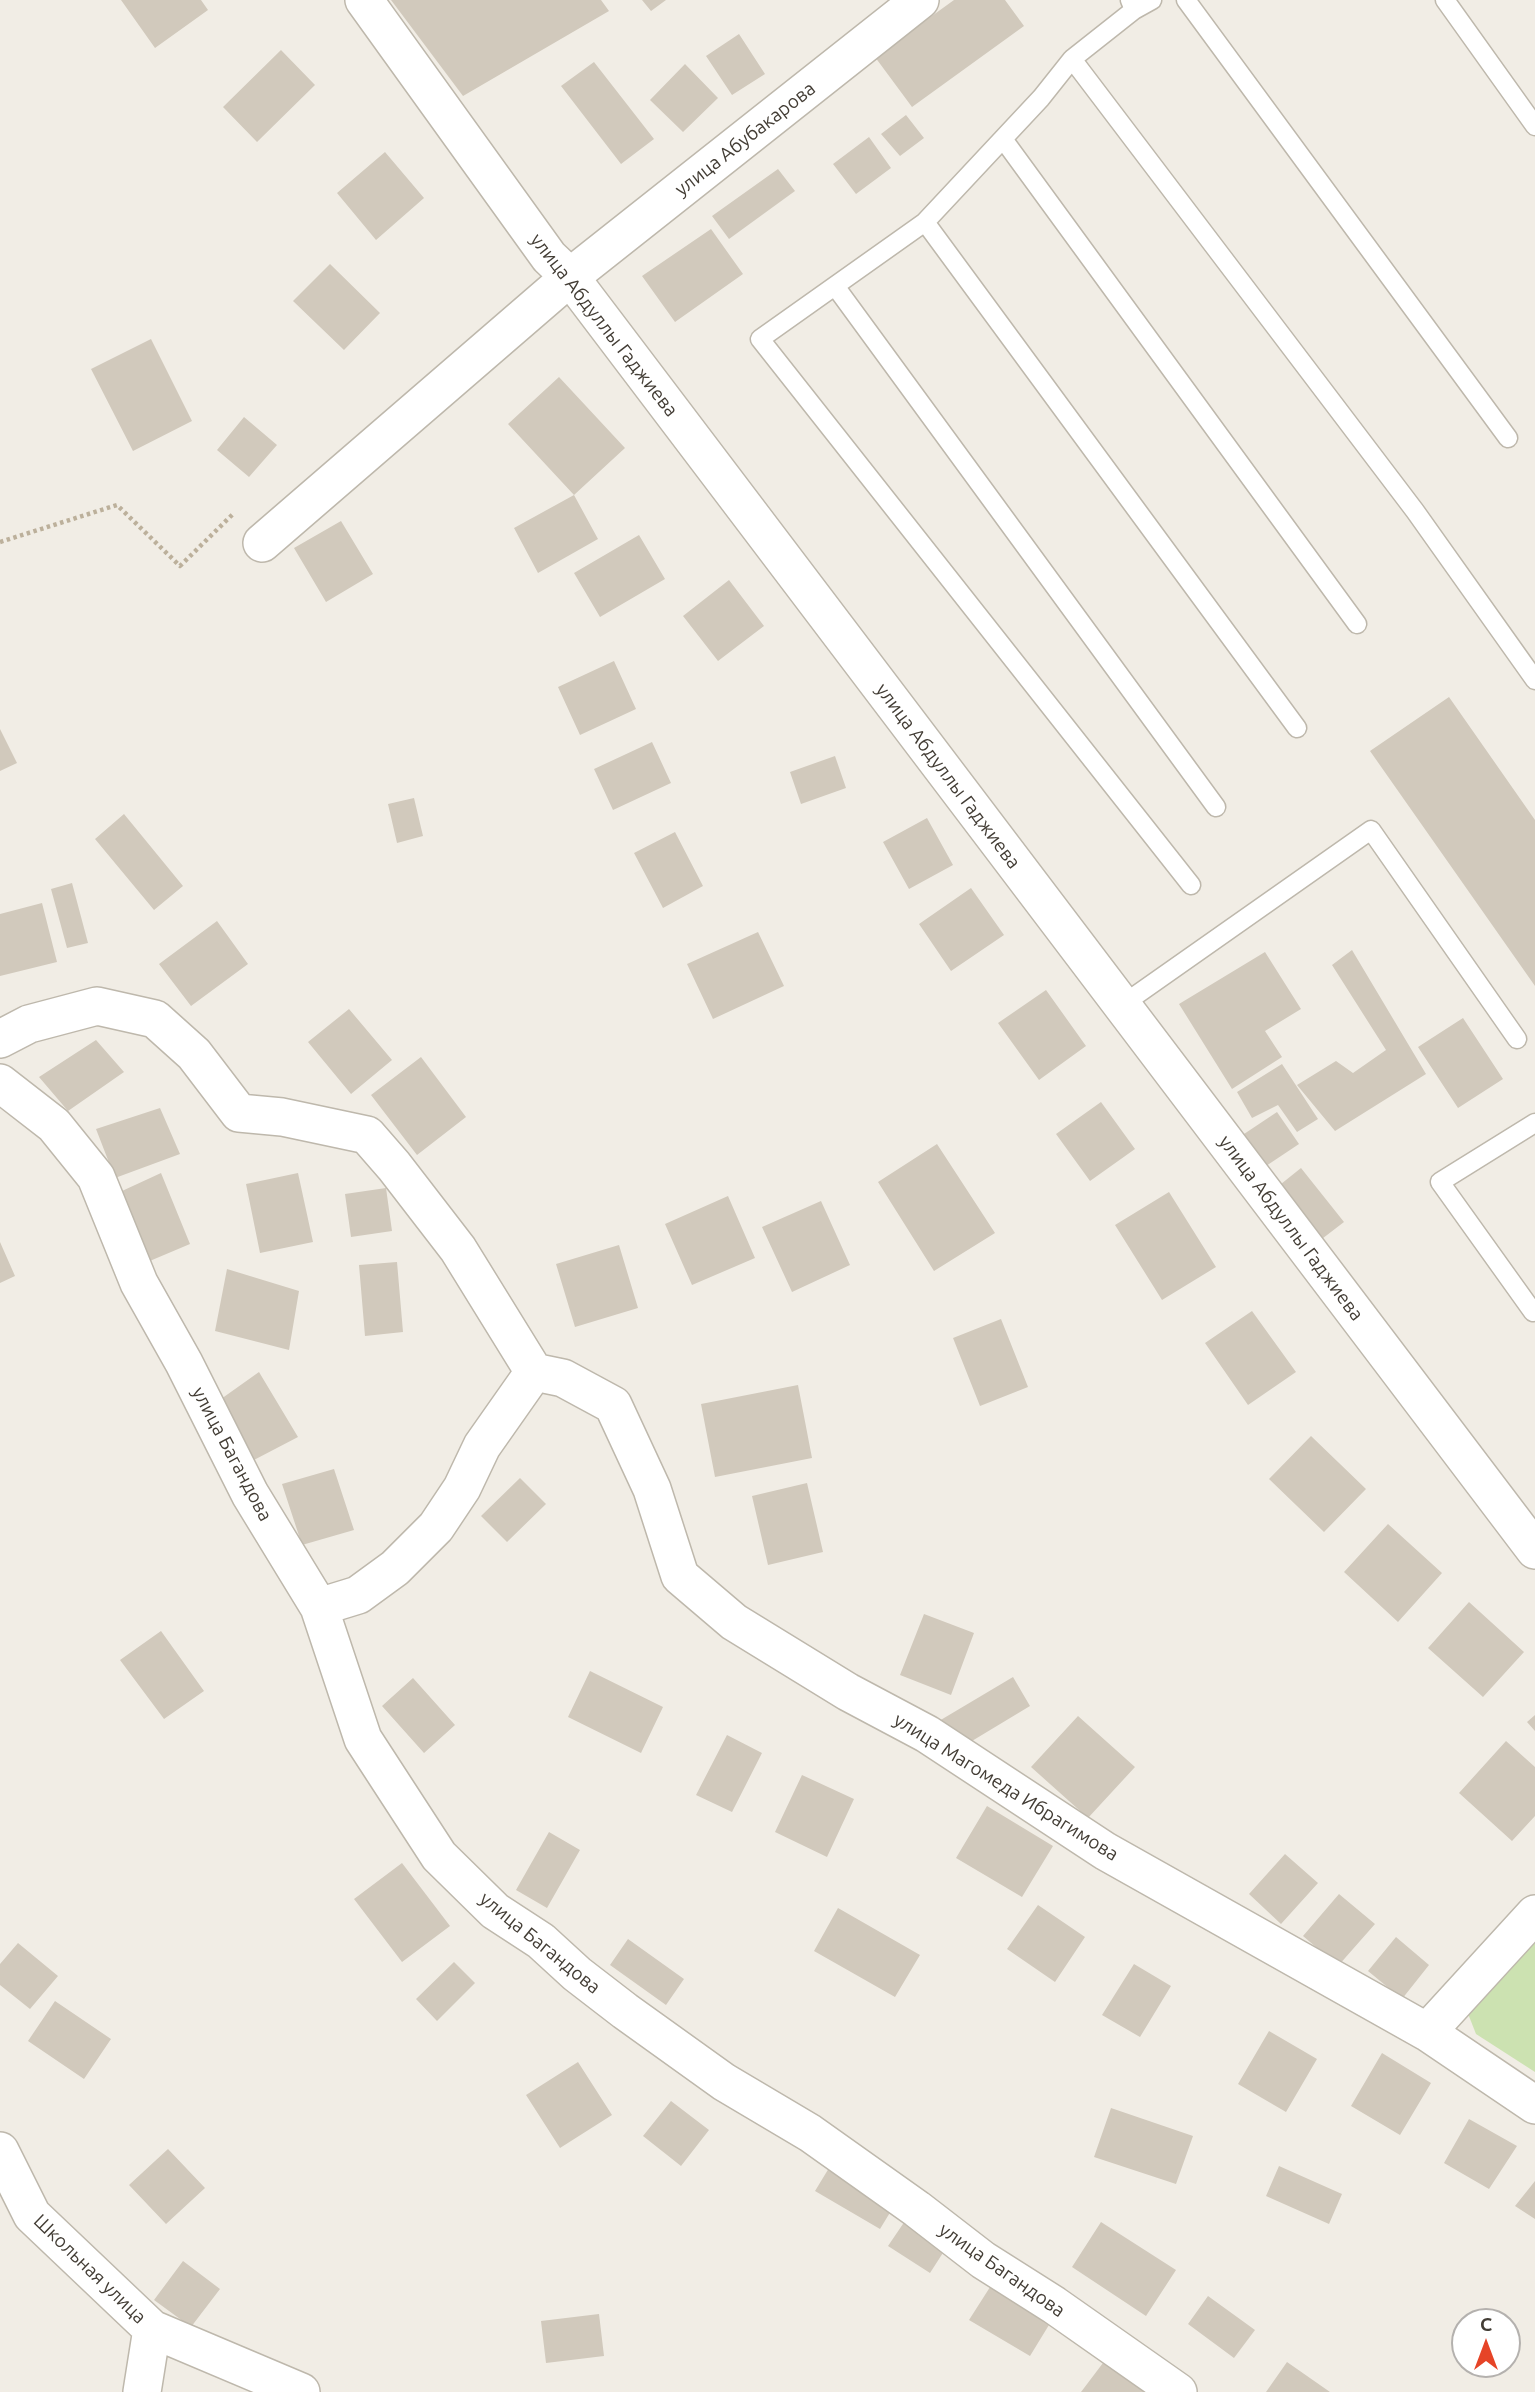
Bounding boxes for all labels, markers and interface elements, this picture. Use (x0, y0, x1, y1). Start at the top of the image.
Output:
street label: улица Абубакарова (670, 77, 820, 201)
street label: улица Абдуллы Гаджиева (525, 229, 683, 421)
street label: улица Абдуллы Гаджиева (871, 679, 1025, 873)
street label: улица Абдуллы Гаджиева (1214, 1131, 1368, 1325)
street label: улица Багандова (187, 1383, 277, 1525)
street label: улица Магомеда Ибрагимова (889, 1708, 1123, 1866)
street label: улица Багандова (475, 1887, 605, 1999)
street label: Школьная улица (29, 2210, 151, 2328)
street label: улица Багандова (934, 2218, 1070, 2322)
north arrow (1451, 2308, 1521, 2378)
text: С (1480, 2313, 1492, 2335)

